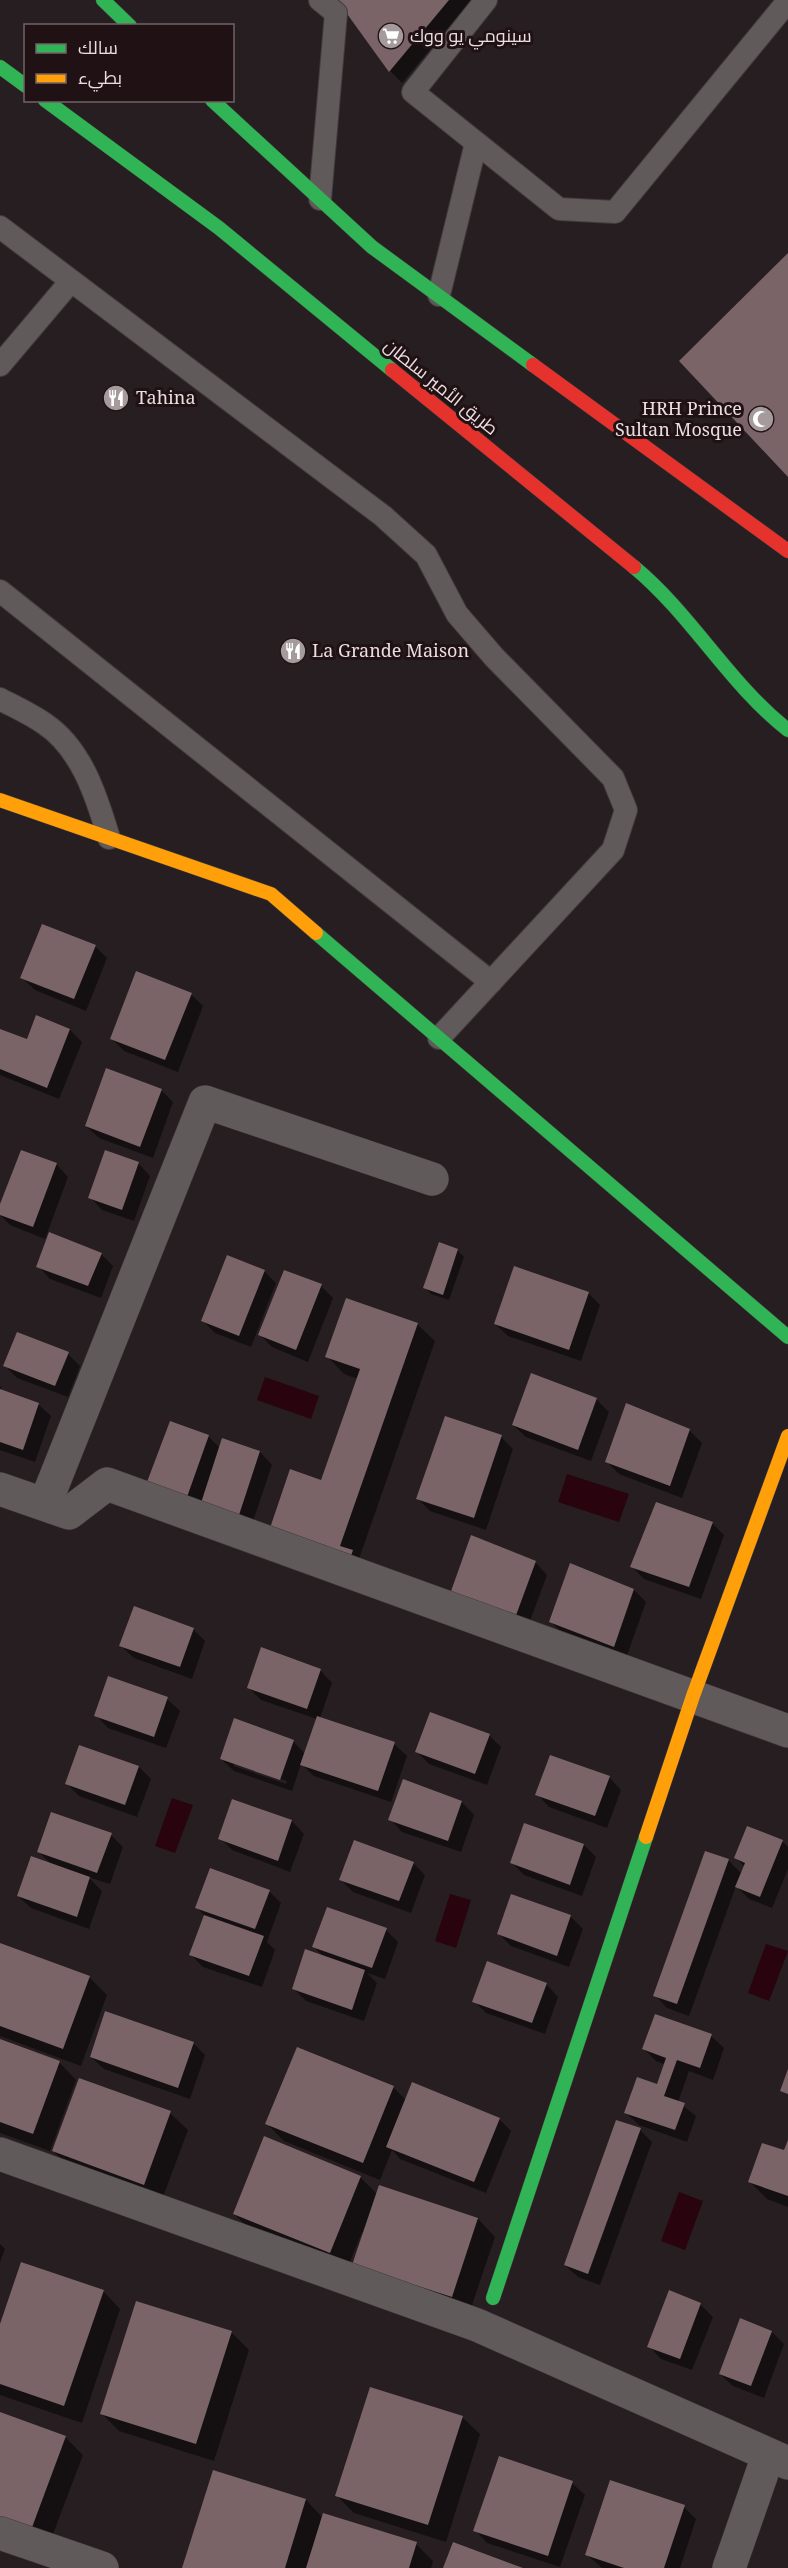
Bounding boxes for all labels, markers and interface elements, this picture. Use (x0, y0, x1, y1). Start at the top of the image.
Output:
supermarket icon: سينومي يو ووك (376, 21, 406, 51)
place label: سينومي يو ووك (410, 23, 532, 50)
legend (24, 24, 234, 102)
text: سالك (78, 35, 118, 59)
text: بطيء (78, 65, 122, 92)
street label: طريق الأمير سلطان (379, 333, 504, 440)
restaurant icon: Tahina (101, 383, 131, 413)
place label: Tahina (136, 385, 196, 409)
place label: HRH Prince Sultan Mosque (615, 396, 742, 441)
mosque icon: HRH Prince Sultan Mosque (746, 404, 776, 434)
restaurant icon: La Grande Maison (278, 636, 308, 666)
place label: La Grande Maison (312, 638, 469, 662)

